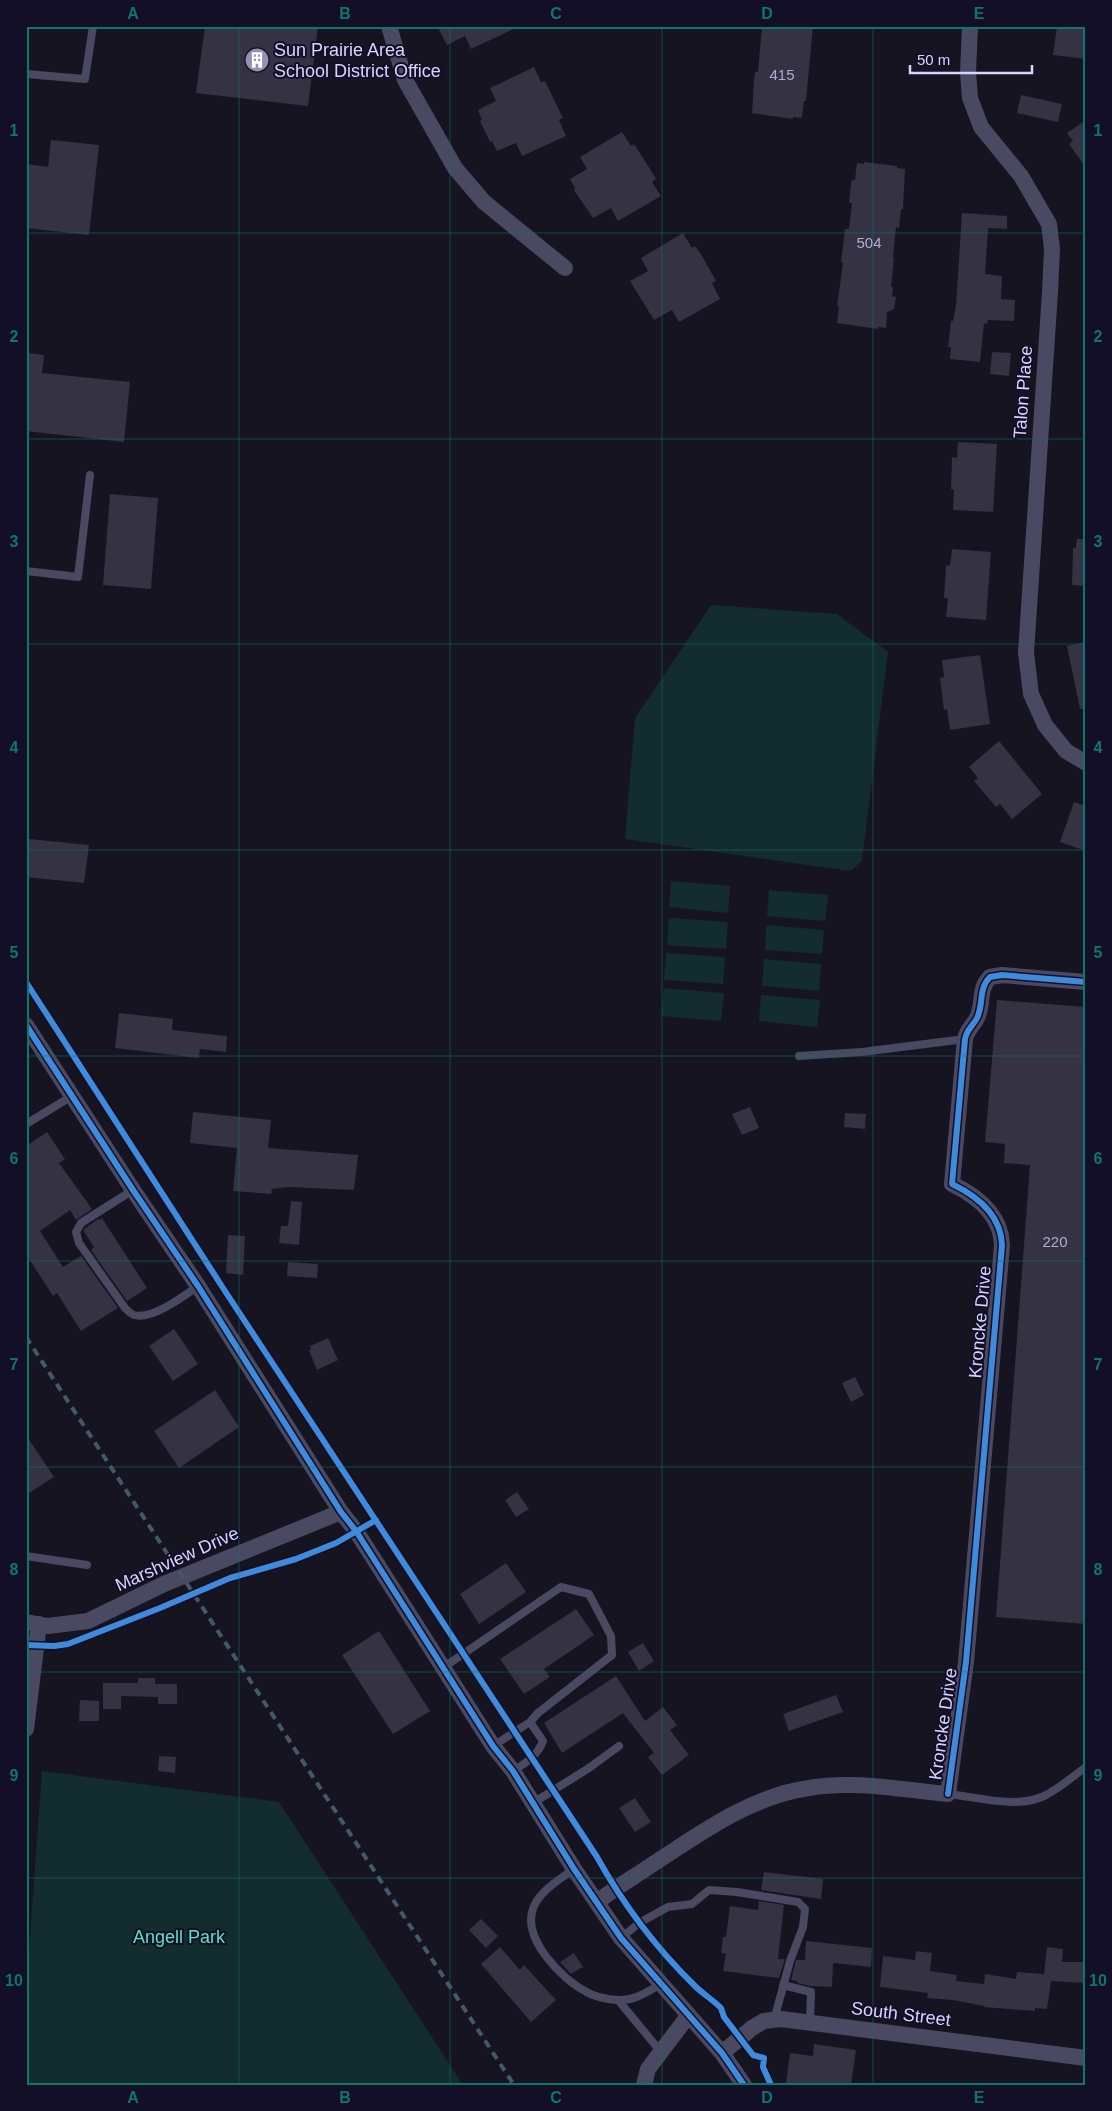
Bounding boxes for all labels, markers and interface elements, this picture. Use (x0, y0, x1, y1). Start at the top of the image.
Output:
text: A (127, 5, 139, 22)
text: B (339, 5, 351, 22)
text: C (550, 5, 562, 22)
text: D (761, 5, 773, 22)
text: E (974, 5, 985, 22)
place label: Sun Prairie Area School District Office (274, 40, 441, 81)
scale bar (910, 42, 1032, 74)
building icon: Sun Prairie Area School District Office (244, 47, 270, 73)
text: 50 m (917, 51, 950, 68)
house number: 415 (769, 66, 795, 83)
text: 1 (10, 122, 19, 139)
text: 1 (1094, 122, 1103, 139)
house number: 504 (856, 234, 882, 251)
text: 2 (10, 328, 19, 345)
text: 2 (1094, 328, 1103, 345)
street label: Talon Place (1010, 345, 1036, 439)
text: 3 (10, 533, 19, 550)
text: 3 (1094, 533, 1103, 550)
text: 4 (10, 739, 19, 756)
text: 4 (1094, 739, 1103, 756)
text: 5 (10, 944, 19, 961)
text: 5 (1094, 944, 1103, 961)
text: 6 (10, 1150, 19, 1167)
text: 6 (1094, 1150, 1103, 1167)
house number: 220 (1042, 1233, 1068, 1250)
street label: Kroncke Drive (965, 1265, 995, 1379)
text: 7 (10, 1356, 19, 1373)
text: 7 (1094, 1356, 1103, 1373)
street label: Marshview Drive (112, 1523, 242, 1595)
text: 8 (10, 1561, 19, 1578)
text: 8 (1094, 1561, 1103, 1578)
street label: Kroncke Drive (925, 1667, 961, 1781)
text: 9 (10, 1767, 19, 1784)
text: 9 (1094, 1767, 1103, 1784)
park label: Angell Park (133, 1927, 226, 1947)
text: 10 (5, 1972, 23, 1989)
text: 10 (1089, 1972, 1107, 1989)
street label: South Street (850, 1998, 952, 2030)
text: A (127, 2089, 139, 2106)
text: B (339, 2089, 351, 2106)
text: C (550, 2089, 562, 2106)
text: D (761, 2089, 773, 2106)
text: E (974, 2089, 985, 2106)

